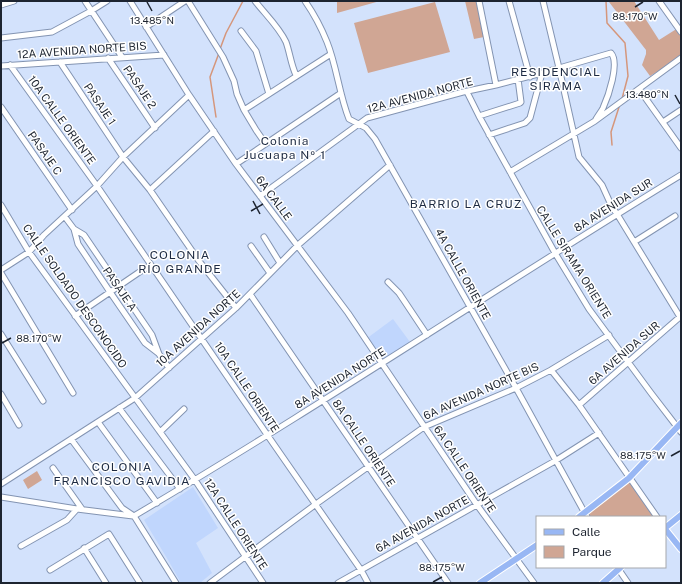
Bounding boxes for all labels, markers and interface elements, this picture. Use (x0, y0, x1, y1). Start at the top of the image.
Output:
text: 88.170°W (612, 10, 658, 22)
text: 13.485°N (130, 14, 174, 26)
street label: 12A AVENIDA NORTE BIS (17, 40, 147, 60)
street label: PASAJE 2 (121, 63, 159, 111)
district label: RESIDENCIAL SIRAMA (511, 65, 601, 93)
street label: 10A CALLE ORIENTE (26, 73, 98, 167)
street label: 12A AVENIDA NORTE (366, 75, 474, 115)
street label: PASAJE 1 (82, 81, 118, 127)
text: 13.480°N (625, 88, 669, 100)
street label: PASAJE C (26, 129, 64, 177)
district label: Colonia Jucuapa Nº 1 (244, 134, 326, 162)
street label: 6A CALLE (254, 174, 295, 223)
street label: 8A AVENIDA SUR (572, 176, 654, 234)
district label: BARRIO LA CRUZ (410, 197, 522, 211)
street label: CALLE SIRAMA ORIENTE (534, 203, 614, 321)
street label: CALLE SOLDADO DESCONOCIDO (21, 222, 129, 370)
street label: 4A CALLE ORIENTE (433, 226, 493, 322)
district label: COLONIA RÍO GRANDE (138, 248, 222, 276)
street label: PASAJE A (101, 265, 139, 314)
street label: 10A AVENIDA NORTE (154, 287, 243, 369)
street label: 6A AVENIDA SUR (586, 319, 662, 387)
text: 88.170°W (16, 332, 62, 344)
street label: 10A CALLE ORIENTE (212, 340, 282, 435)
street label: 8A AVENIDA NORTE (292, 345, 388, 411)
street label: 6A AVENIDA NORTE BIS (421, 360, 541, 422)
street label: 8A CALLE ORIENTE (330, 397, 398, 489)
street label: 6A CALLE ORIENTE (432, 423, 499, 515)
text: 88.175°W (620, 449, 666, 461)
district label: COLONIA FRANCISCO GAVIDIA (53, 460, 191, 488)
street label: 12A CALLE ORIENTE (202, 476, 270, 572)
street label: 6A AVENIDA NORTE (373, 493, 471, 555)
legend (536, 516, 666, 568)
text: Calle (572, 525, 601, 539)
text: Parque (572, 545, 612, 559)
text: 88.175°W (419, 561, 465, 573)

